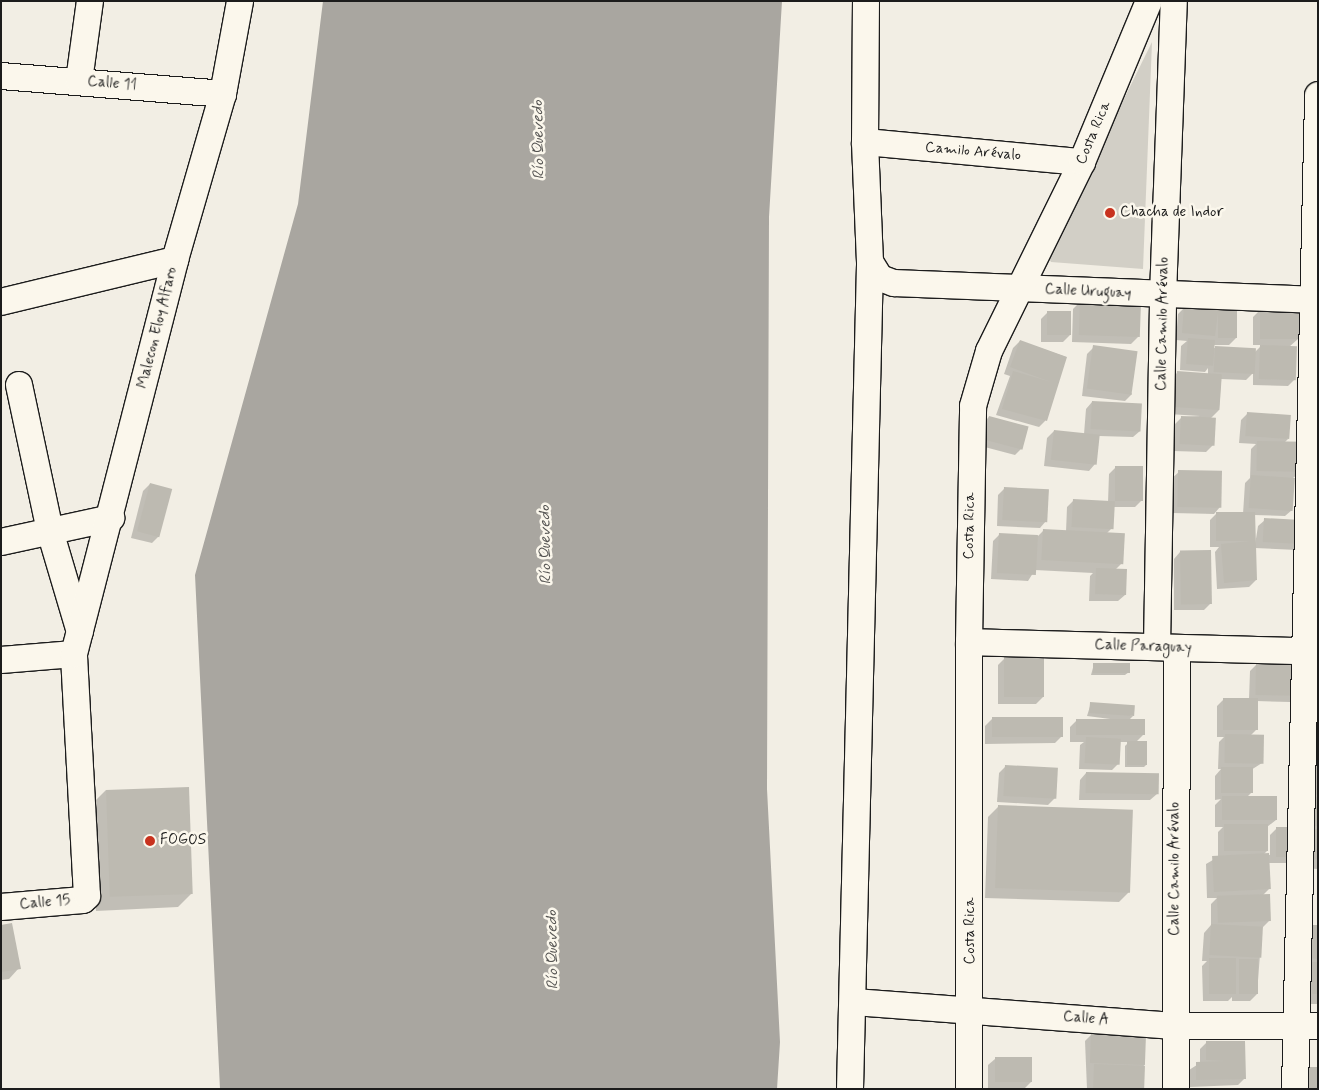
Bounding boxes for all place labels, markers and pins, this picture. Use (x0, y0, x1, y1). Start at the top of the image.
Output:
place label: Chacha de Indor (1120, 204, 1227, 222)
marker: Chacha de Indor (1104, 207, 1116, 219)
place label: FOGOS (160, 832, 206, 850)
marker: FOGOS (144, 835, 156, 847)

